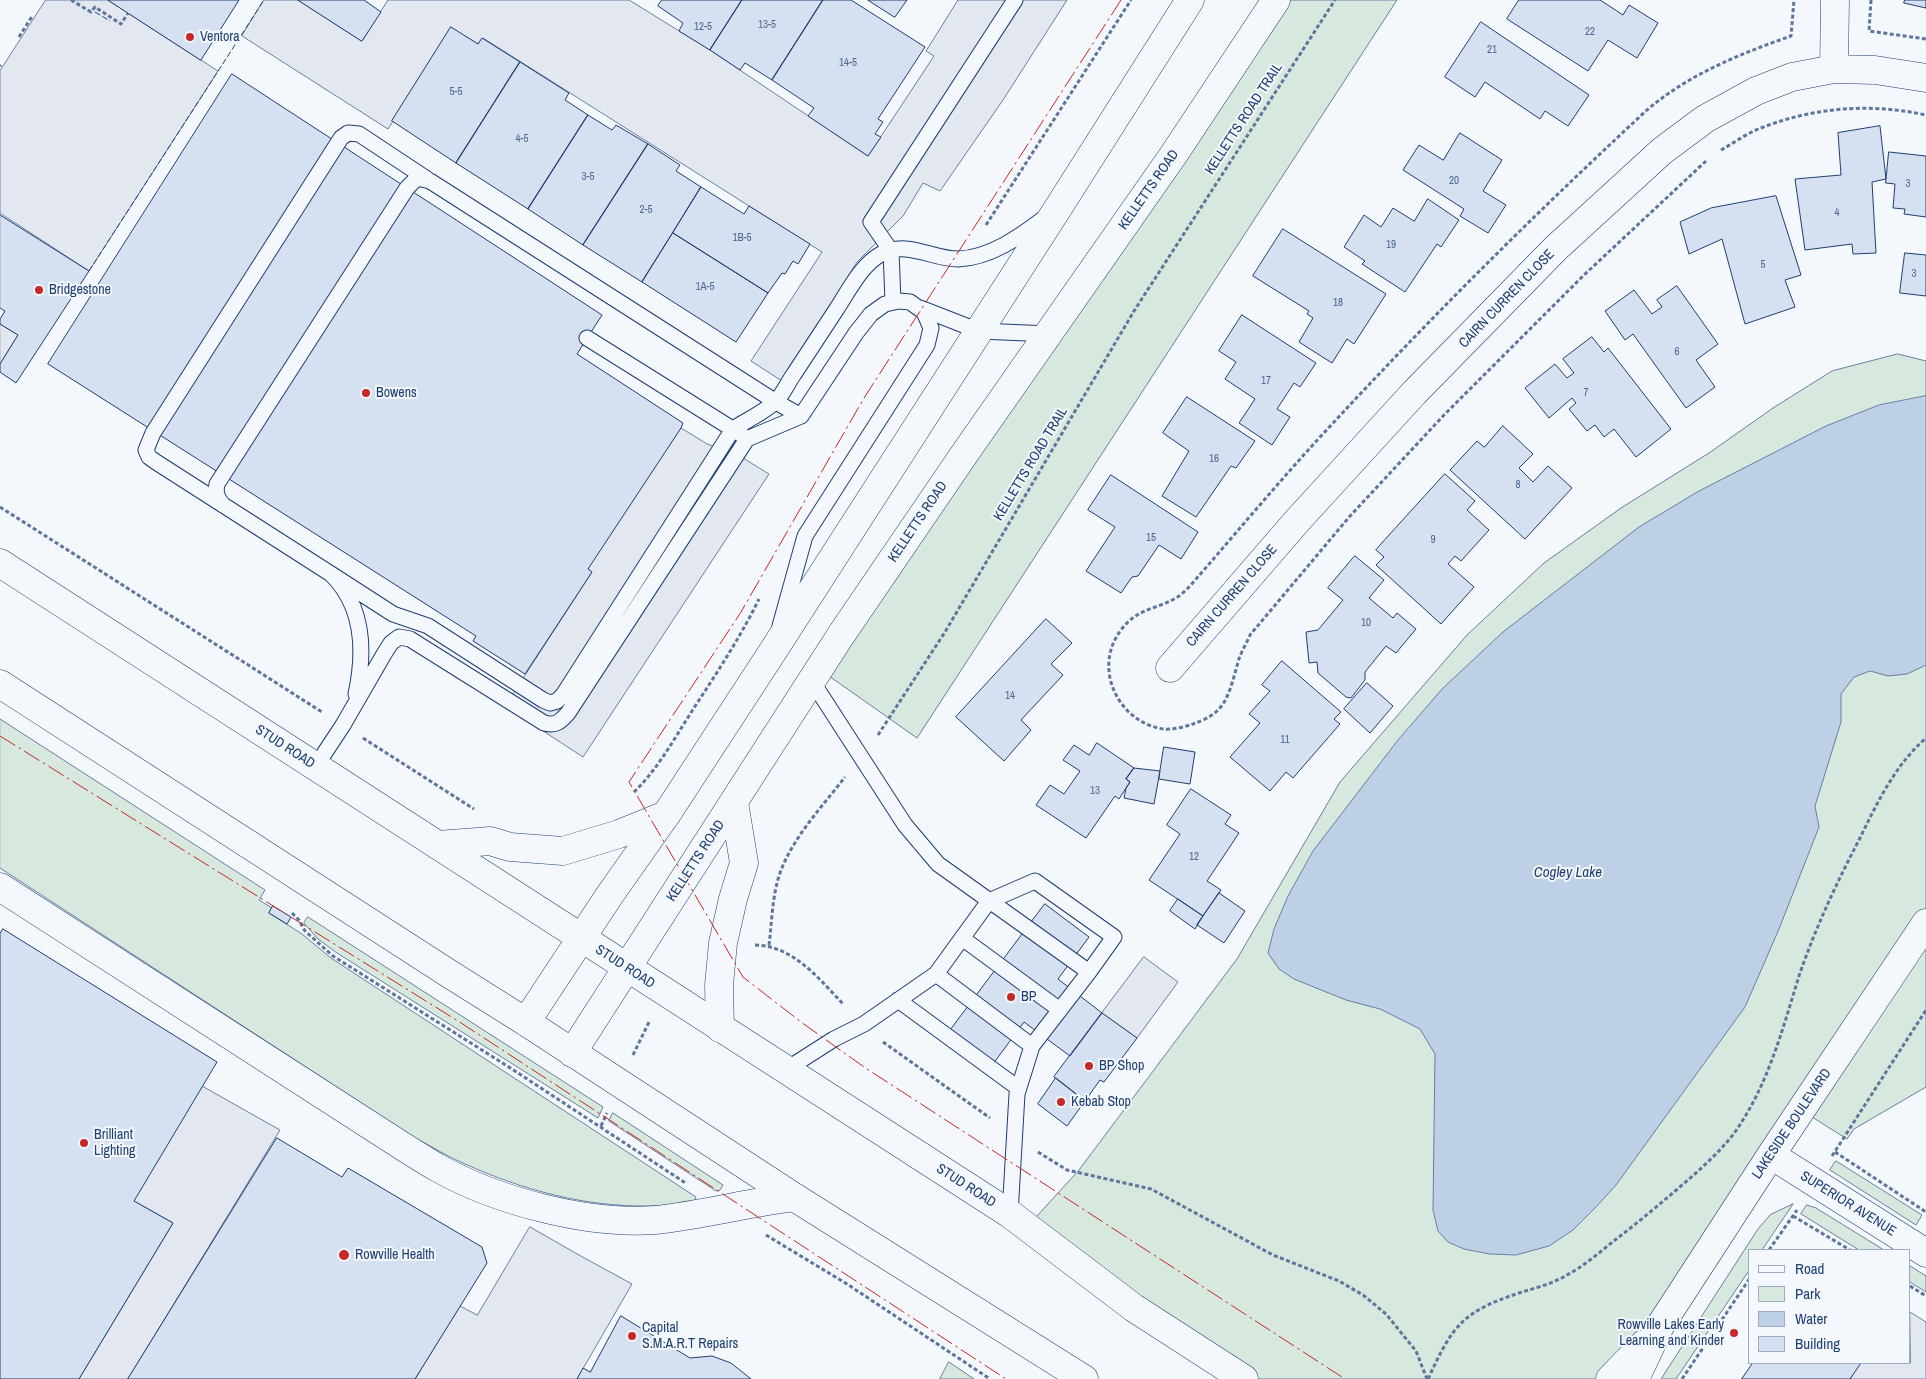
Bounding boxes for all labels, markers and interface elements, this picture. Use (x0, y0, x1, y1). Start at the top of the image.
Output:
house number: 13-5 (758, 18, 776, 32)
house number: 12-5 (694, 20, 712, 34)
house number: 22 (1585, 25, 1595, 39)
place label: Ventora (200, 29, 240, 45)
marker: Ventora (184, 31, 196, 43)
house number: 21 (1487, 43, 1497, 57)
house number: 14-5 (839, 56, 857, 70)
street label: KELLETTS ROAD TRAIL (1202, 60, 1286, 178)
house number: 5-5 (449, 85, 463, 99)
house number: 4-5 (515, 132, 529, 146)
street label: KELLETTS ROAD (1115, 147, 1183, 233)
house number: 3-5 (581, 170, 595, 184)
house number: 20 (1449, 174, 1459, 188)
house number: 3 (1905, 177, 1911, 191)
house number: 2-5 (639, 203, 653, 217)
house number: 4 (1834, 206, 1840, 220)
house number: 1B-5 (732, 231, 752, 245)
house number: 19 (1386, 238, 1396, 252)
street label: CAIRN CURREN CLOSE (1456, 246, 1558, 352)
house number: 5 (1760, 258, 1766, 272)
house number: 3 (1911, 267, 1917, 281)
house number: 1A-5 (695, 280, 715, 294)
place label: Bridgestone (49, 282, 111, 298)
marker: Bridgestone (33, 284, 45, 296)
house number: 18 (1333, 296, 1343, 310)
house number: 6 (1674, 345, 1680, 359)
house number: 17 (1261, 374, 1271, 388)
place label: Bowens (376, 385, 417, 401)
house number: 7 (1583, 386, 1589, 400)
marker: Bowens (360, 387, 372, 399)
street label: KELLETTS ROAD TRAIL (990, 404, 1072, 524)
house number: 16 (1209, 452, 1219, 466)
street label: KELLETTS ROAD (885, 478, 951, 566)
house number: 8 (1515, 478, 1521, 492)
house number: 15 (1146, 531, 1156, 545)
house number: 9 (1430, 533, 1436, 547)
street label: CAIRN CURREN CLOSE (1183, 541, 1281, 651)
house number: 10 (1361, 616, 1371, 630)
house number: 14 (1005, 689, 1015, 703)
street label: STUD ROAD (252, 722, 318, 772)
house number: 11 (1280, 733, 1290, 747)
house number: 13 (1090, 784, 1100, 798)
street label: KELLETTS ROAD (663, 817, 729, 905)
house number: 12 (1189, 850, 1199, 864)
water label: Cogley Lake (1534, 864, 1602, 882)
street label: STUD ROAD (592, 942, 658, 992)
place label: BP (1021, 989, 1036, 1005)
marker: BP (1005, 991, 1017, 1003)
place label: BP Shop (1099, 1058, 1144, 1074)
marker: BP Shop (1083, 1060, 1095, 1072)
street label: LAKESIDE BOULEVARD (1749, 1066, 1835, 1182)
place label: Kebab Stop (1071, 1094, 1131, 1110)
marker: Kebab Stop (1055, 1096, 1067, 1108)
place label: Brilliant Lighting (94, 1127, 135, 1160)
marker: Brilliant Lighting (78, 1137, 90, 1149)
street label: STUD ROAD (933, 1161, 999, 1211)
street label: SUPERIOR AVENUE (1797, 1168, 1899, 1240)
place label: Rowville Health (355, 1247, 435, 1263)
marker: Rowville Health (337, 1248, 351, 1262)
legend (1748, 1249, 1911, 1364)
text: Road (1795, 1258, 1824, 1279)
text: Park (1795, 1283, 1820, 1304)
text: Water (1795, 1308, 1827, 1329)
place label: Rowville Lakes Early Learning and Kinder (1617, 1317, 1724, 1350)
place label: Capital S.M.A.R.T Repairs (642, 1320, 738, 1352)
marker: Rowville Lakes Early Learning and Kinder (1728, 1327, 1740, 1339)
marker: Capital S.M.A.R.T Repairs (626, 1330, 638, 1342)
text: Building (1795, 1333, 1840, 1354)

